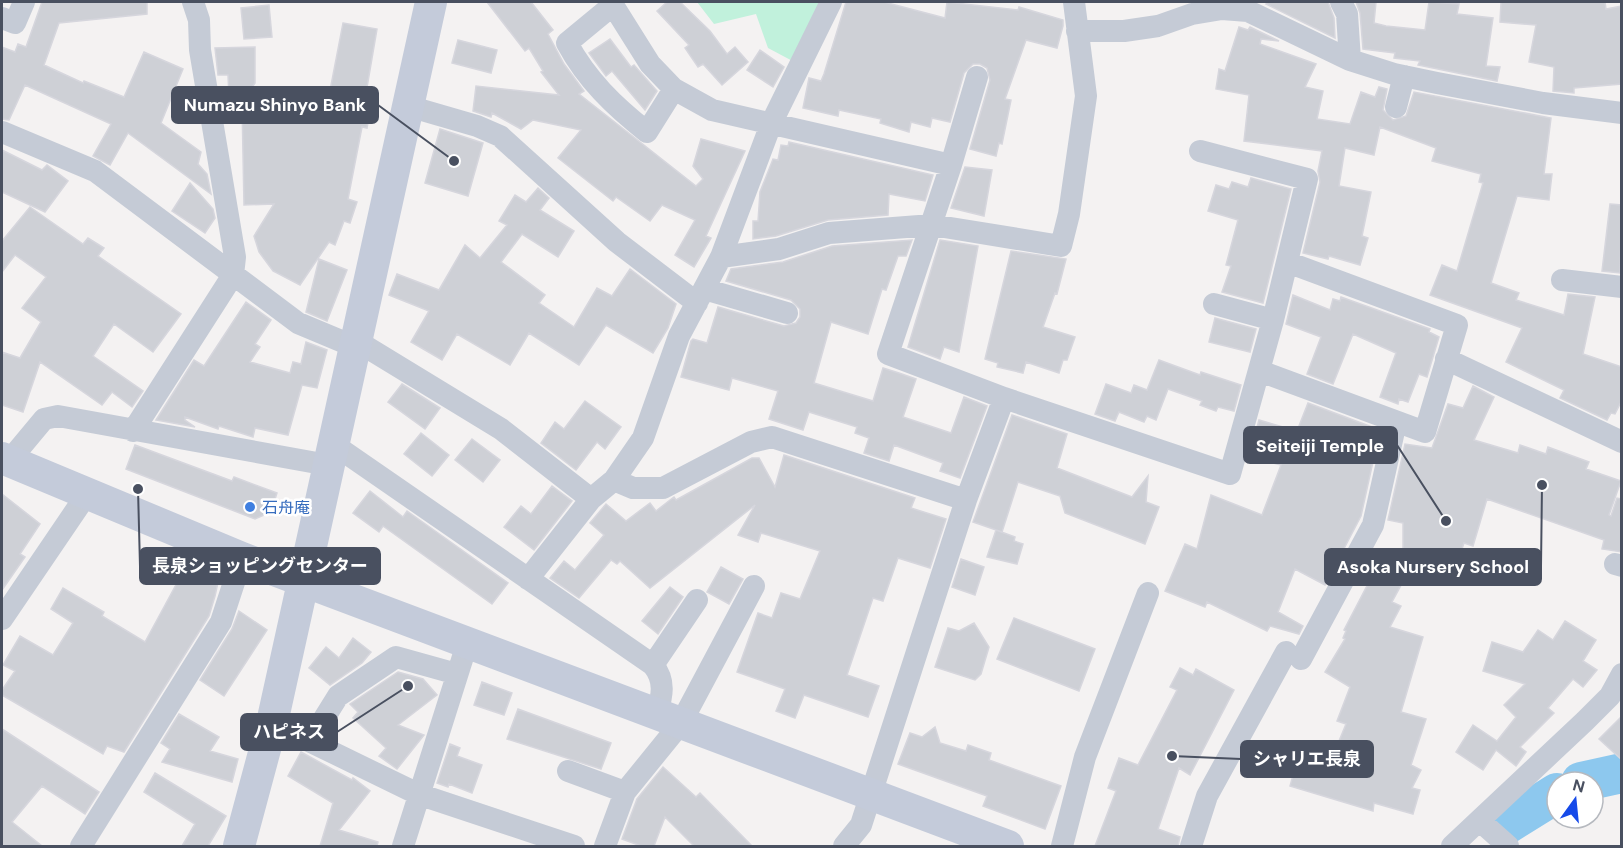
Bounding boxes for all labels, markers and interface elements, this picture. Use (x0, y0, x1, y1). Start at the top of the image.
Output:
callout: Numazu Shinyo Bank (172, 87, 378, 123)
text: Numazu Shinyo Bank (184, 93, 367, 117)
callout: Seiteiji Temple (1244, 427, 1397, 463)
text: Seiteiji Temple (1256, 434, 1384, 458)
place label: 石舟庵 (262, 497, 310, 518)
marker: 石舟庵 (243, 500, 257, 514)
callout: 長泉ショッピングセンター (140, 548, 380, 584)
callout: Asoka Nursery School (1325, 549, 1541, 585)
text: 長泉ショッピングセンター (152, 554, 368, 578)
text: Asoka Nursery School (1337, 555, 1529, 579)
callout: ハピネス (241, 714, 337, 750)
text: ハピネス (253, 720, 325, 744)
callout: シャリエ長泉 (1241, 741, 1373, 777)
text: シャリエ長泉 (1253, 747, 1361, 771)
north arrow (1545, 770, 1605, 830)
text: N (1570, 774, 1587, 798)

